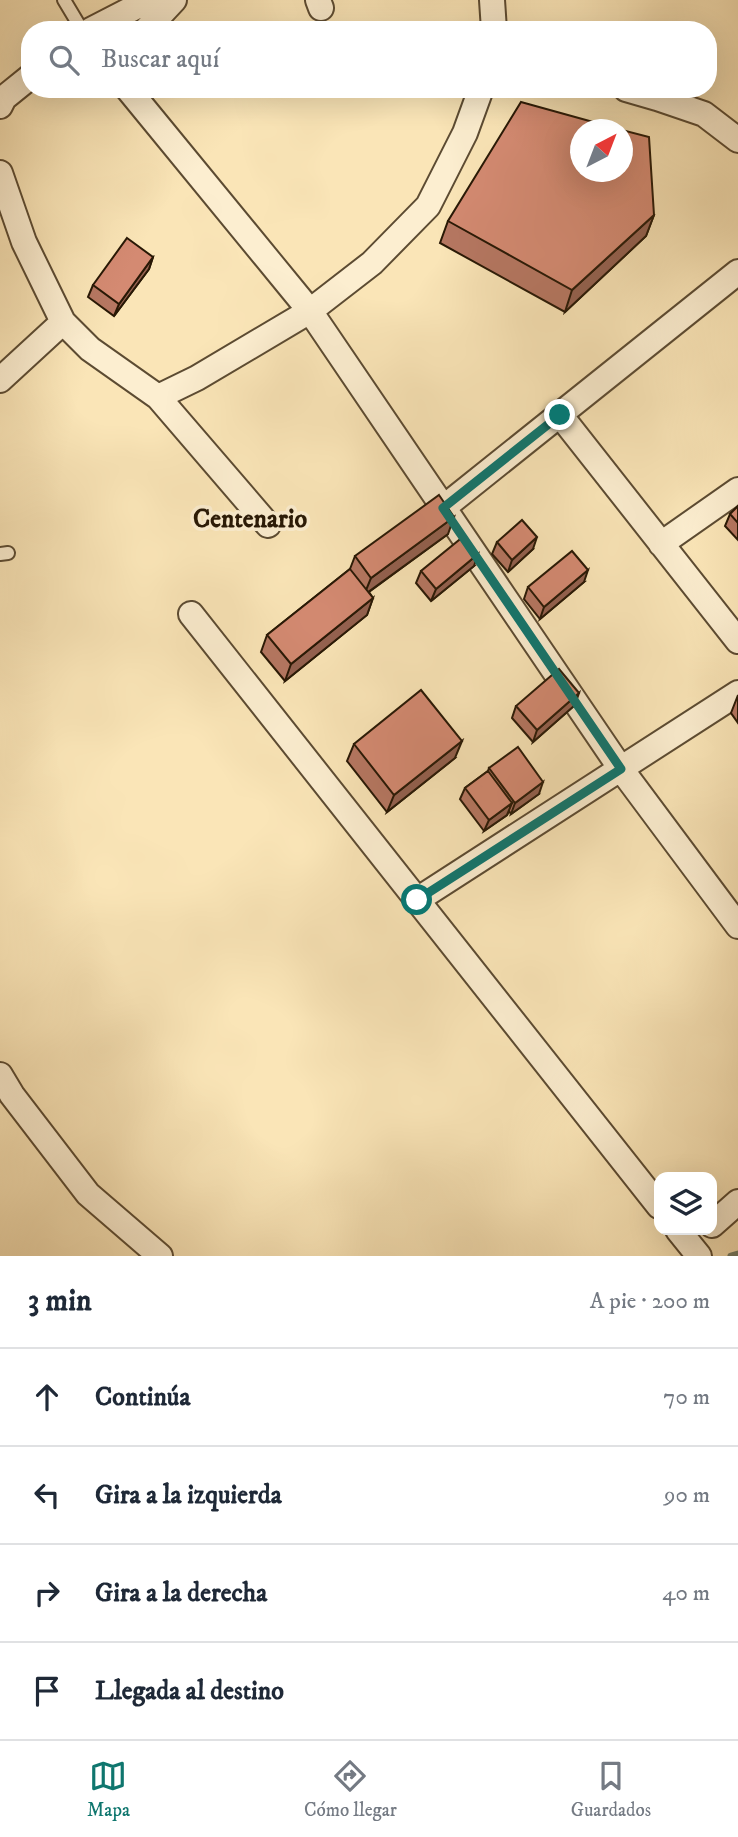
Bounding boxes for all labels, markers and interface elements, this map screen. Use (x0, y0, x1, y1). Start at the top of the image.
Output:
search box (21, 21, 717, 98)
icon: search (45, 41, 83, 79)
text: Buscar aquí (101, 43, 219, 76)
north arrow (570, 119, 633, 182)
route end (544, 399, 575, 430)
district label: Centenario (193, 503, 307, 536)
route start (401, 884, 432, 915)
map controls (654, 1172, 717, 1235)
button: layers (654, 1172, 717, 1235)
text: 3 min (28, 1283, 92, 1320)
text: A pie · 200 m (590, 1287, 710, 1316)
icon: ahead (28, 1378, 66, 1416)
text: Continúa (95, 1381, 190, 1414)
text: 70 m (663, 1383, 710, 1412)
icon: left (28, 1476, 66, 1514)
text: Gira a la izquierda (95, 1479, 282, 1512)
text: 90 m (664, 1481, 710, 1510)
icon: right (28, 1574, 66, 1612)
text: Gira a la derecha (95, 1577, 267, 1610)
text: 40 m (662, 1579, 710, 1608)
icon: arrive (28, 1672, 66, 1710)
text: Llegada al destino (95, 1675, 284, 1708)
tab: Mapa (87, 1757, 130, 1822)
tab: Cómo llegar (304, 1757, 397, 1822)
tab: Guardados (571, 1757, 651, 1822)

